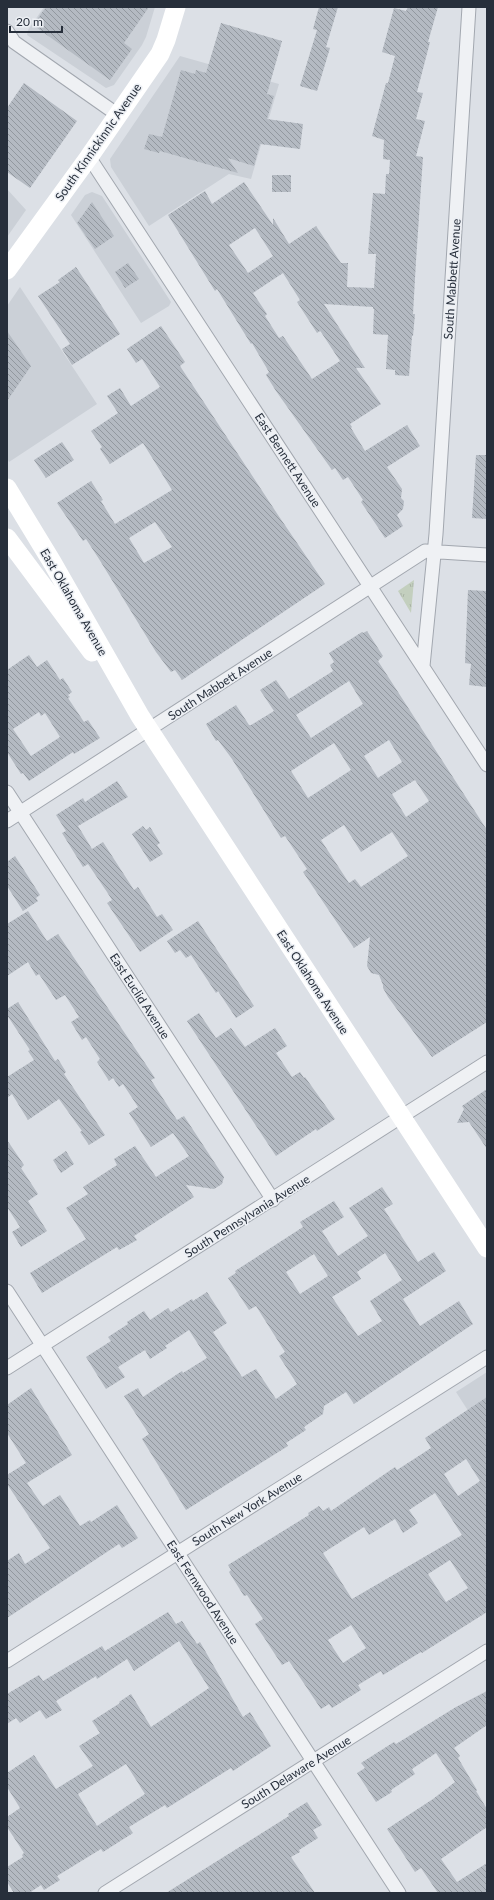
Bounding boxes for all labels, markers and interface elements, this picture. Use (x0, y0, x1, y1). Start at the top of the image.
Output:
scale bar (10, 8, 62, 34)
text: 20 m (16, 14, 43, 29)
street label: South Kinnickinnic Avenue (52, 80, 144, 204)
street label: South Mabbett Avenue (440, 218, 464, 340)
street label: East Bennett Avenue (252, 410, 324, 510)
street label: East Oklahoma Avenue (37, 546, 111, 658)
street label: South Mabbett Avenue (165, 645, 275, 723)
street label: East Oklahoma Avenue (274, 927, 352, 1037)
street label: East Euclid Avenue (107, 950, 173, 1042)
street label: South Pennsylvania Avenue (182, 1171, 312, 1261)
street label: South New York Avenue (189, 1469, 305, 1549)
street label: East Fernwood Avenue (164, 1537, 242, 1647)
street label: South Delaware Avenue (238, 1732, 354, 1812)

